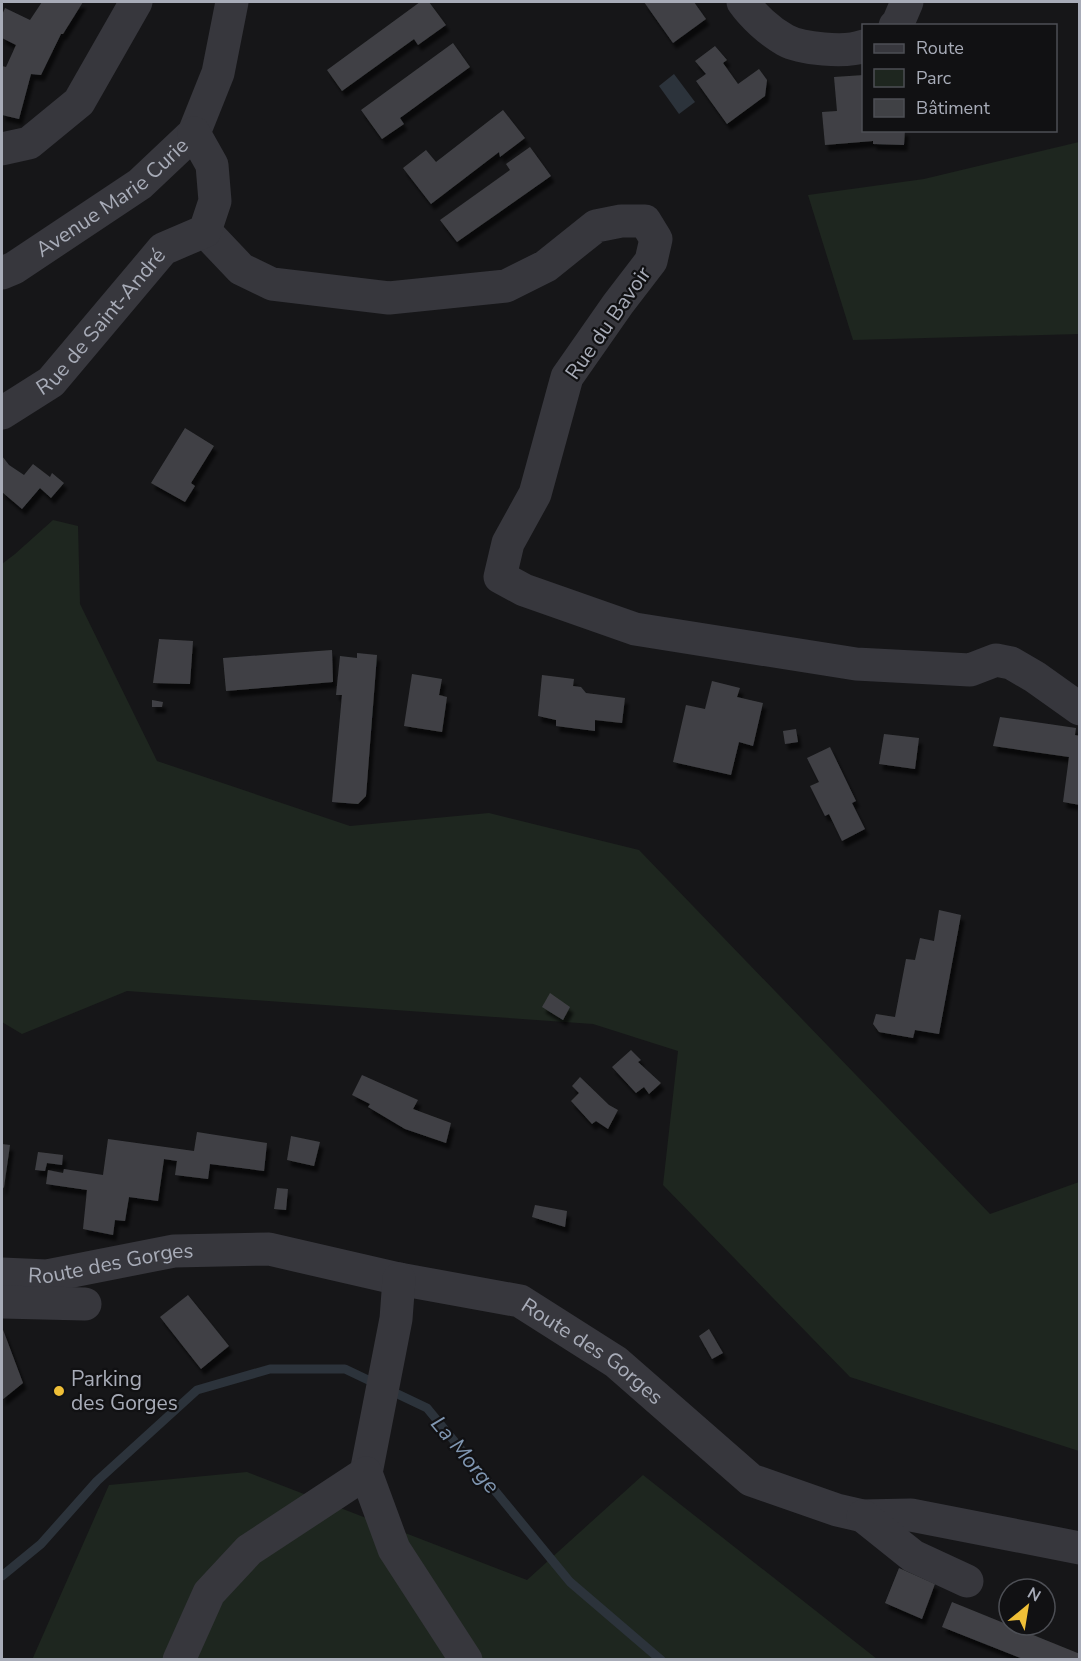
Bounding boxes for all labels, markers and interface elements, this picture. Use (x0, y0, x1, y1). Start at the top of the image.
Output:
legend (862, 24, 1057, 132)
text: Route (916, 36, 964, 60)
text: Parc (916, 66, 951, 90)
text: Bâtiment (916, 96, 990, 120)
street label: Avenue Marie Curie (30, 131, 194, 264)
street label: Rue de Saint-André (31, 242, 172, 402)
street label: Rue du Bavoir (559, 261, 658, 385)
street label: Route des Gorges (27, 1237, 194, 1291)
street label: Route des Gorges (516, 1291, 669, 1411)
place label: Parking des Gorges (71, 1365, 178, 1417)
marker: Parking des Gorges (52, 1384, 66, 1398)
water label: La Morge (424, 1410, 506, 1500)
north arrow (997, 1577, 1057, 1637)
text: N (1023, 1582, 1045, 1607)

